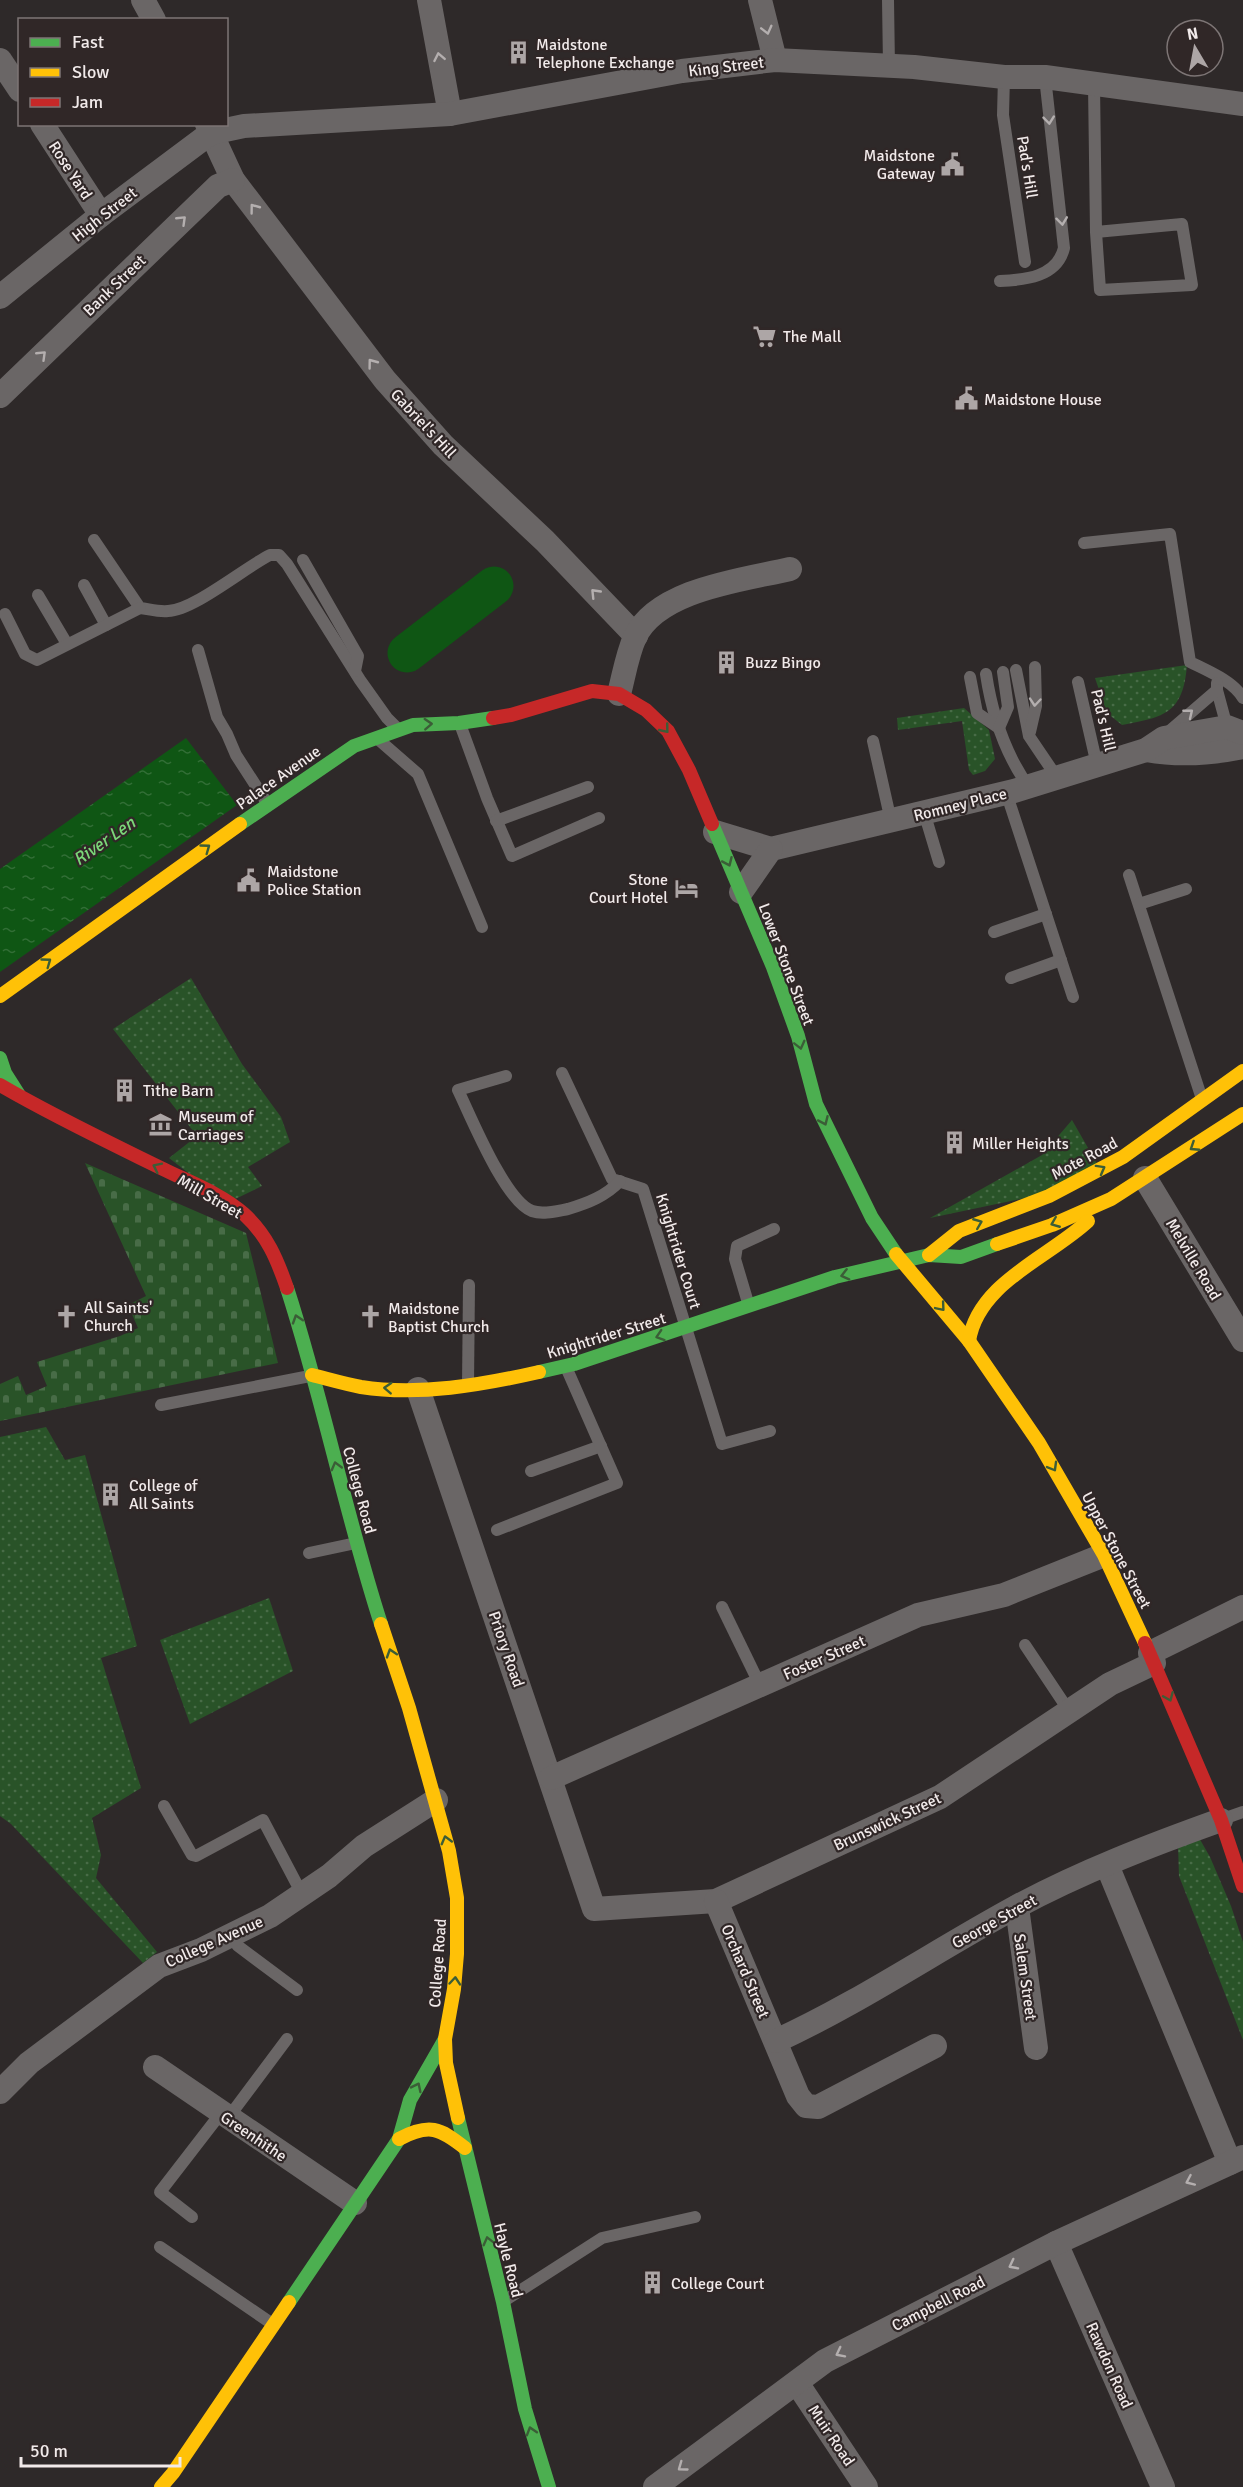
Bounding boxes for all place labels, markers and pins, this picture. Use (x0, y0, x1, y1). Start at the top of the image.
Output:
place label: Maidstone Telephone Exchange (536, 35, 675, 73)
building icon: Maidstone Telephone Exchange (505, 40, 531, 66)
place label: Maidstone Gateway (864, 146, 936, 184)
public building icon: Maidstone Gateway (940, 151, 966, 177)
supermarket icon: The Mall (752, 323, 778, 349)
place label: The Mall (783, 327, 842, 347)
public building icon: Maidstone House (953, 386, 979, 412)
place label: Maidstone House (984, 390, 1102, 410)
building icon: Buzz Bingo (714, 649, 740, 675)
place label: Buzz Bingo (745, 653, 821, 673)
place label: Maidstone Police Station (267, 862, 361, 900)
public building icon: Maidstone Police Station (236, 867, 262, 893)
place label: Stone Court Hotel (589, 870, 668, 908)
hotel icon: Stone Court Hotel (673, 875, 699, 901)
building icon: Tithe Barn (112, 1077, 138, 1103)
place label: Tithe Barn (143, 1081, 213, 1101)
place label: Museum of Carriages (178, 1107, 254, 1145)
museum icon: Museum of Carriages (147, 1112, 173, 1138)
building icon: Miller Heights (941, 1130, 967, 1156)
place label: Miller Heights (972, 1134, 1069, 1154)
place label: All Saints' Church (84, 1298, 152, 1336)
place label: Maidstone Baptist Church (388, 1299, 489, 1337)
church icon: All Saints' Church (53, 1303, 79, 1329)
church icon: Maidstone Baptist Church (357, 1304, 383, 1330)
place label: College of All Saints (129, 1476, 198, 1514)
building icon: College of All Saints (98, 1481, 124, 1507)
building icon: College Court (640, 2270, 666, 2296)
place label: College Court (671, 2274, 765, 2294)

